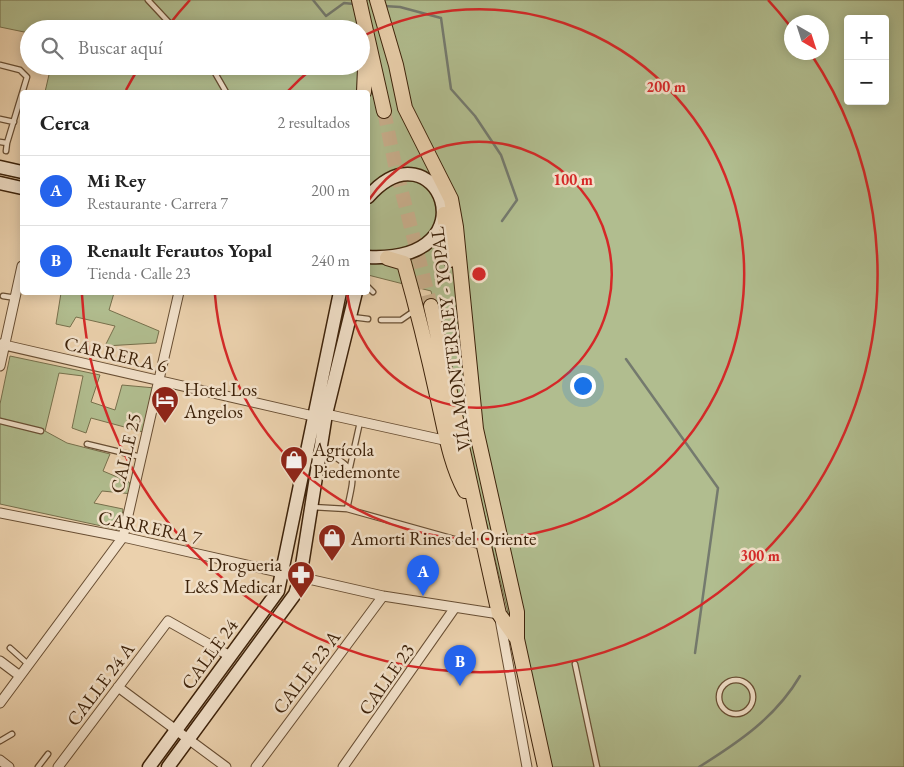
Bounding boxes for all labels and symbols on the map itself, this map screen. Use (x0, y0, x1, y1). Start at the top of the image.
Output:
north arrow (784, 15, 829, 60)
text: 200 m (646, 77, 686, 96)
text: 100 m (553, 170, 593, 189)
street label: VÍA MONTERREY - YOPAL (424, 225, 477, 453)
centre of rings (470, 265, 488, 283)
street label: CARRERA 6 (62, 331, 170, 378)
your location (570, 373, 596, 399)
place label: Hotel Los Angelos (183, 377, 257, 424)
hotel icon: Hotel Los Angelos (150, 385, 180, 424)
street label: CALLE 25 (104, 411, 147, 496)
place label: Agrícola Piedemonte (312, 437, 400, 484)
shop icon: Agrícola Piedemonte (279, 445, 309, 484)
street label: CARRERA 7 (96, 504, 205, 551)
shop icon: Amorti Rines del Oriente (317, 523, 347, 562)
place label: Amorti Rines del Oriente (350, 526, 536, 551)
text: 300 m (740, 546, 780, 565)
place label: Drogueria L&S Medicar (184, 552, 283, 599)
pin: A (407, 555, 439, 596)
pharmacy icon: Drogueria L&S Medicar (286, 560, 316, 599)
street label: CALLE 24 (175, 613, 244, 695)
street label: CALLE 23 A (267, 625, 347, 719)
street label: CALLE 24 A (61, 637, 141, 731)
street label: CALLE 23 (353, 639, 420, 720)
pin: B (444, 645, 476, 686)

